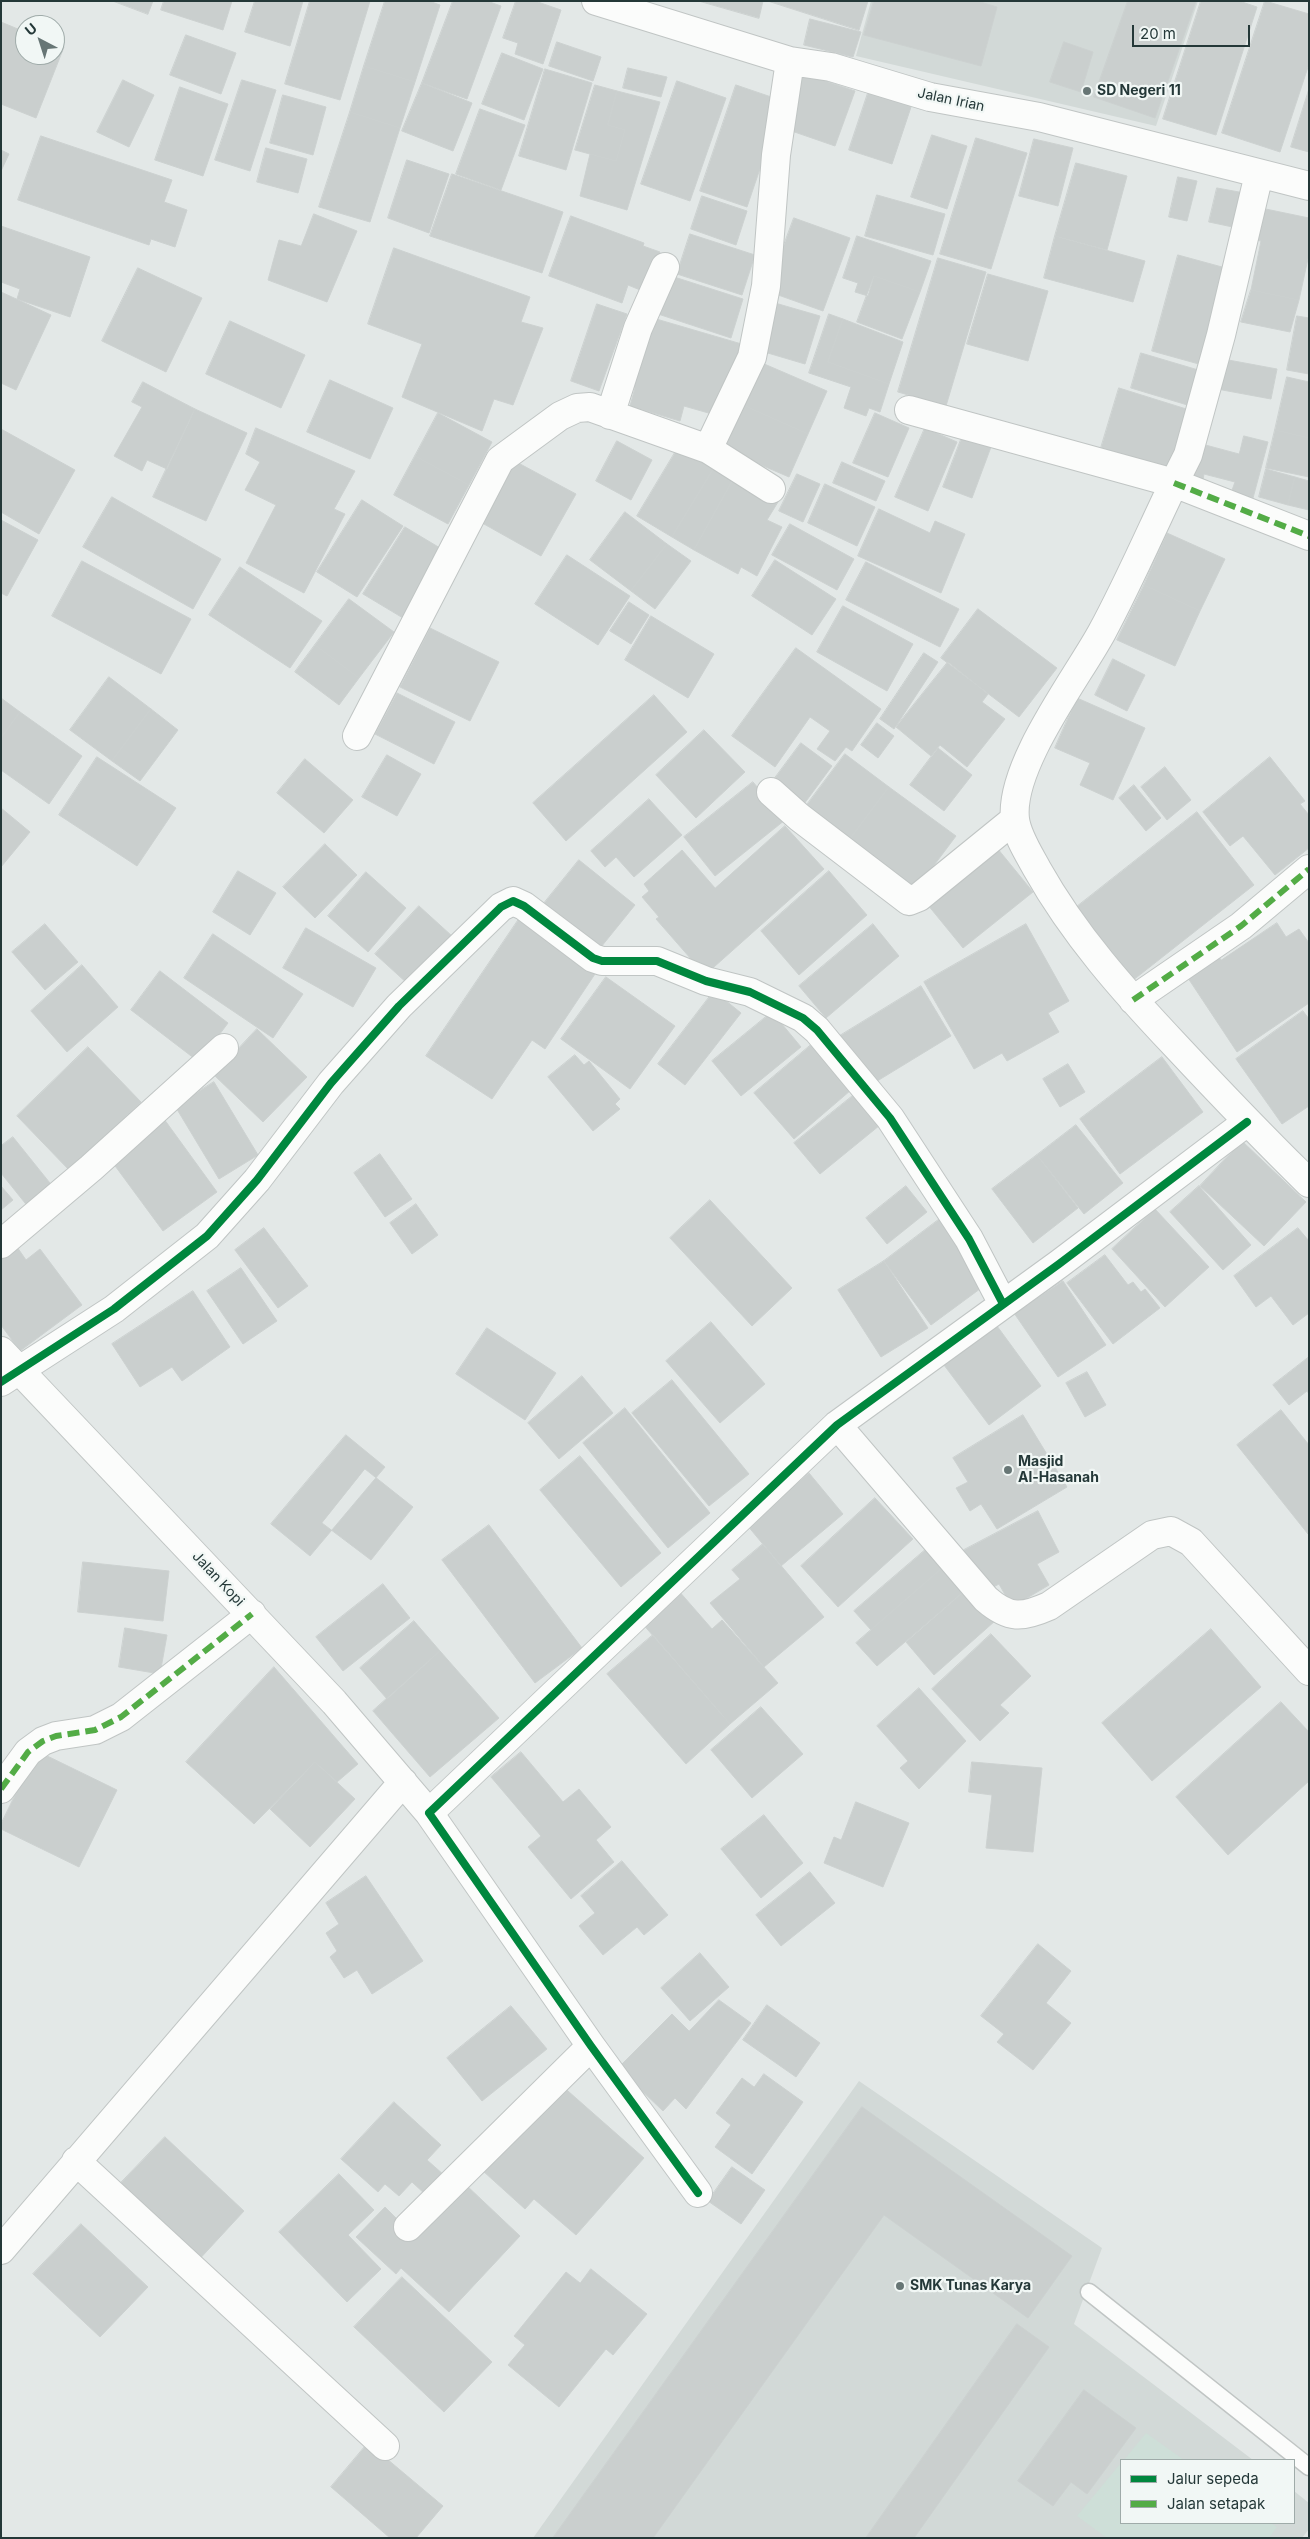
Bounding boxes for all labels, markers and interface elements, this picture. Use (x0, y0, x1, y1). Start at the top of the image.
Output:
north arrow (15, 15, 65, 65)
scale bar (1135, 15, 1252, 47)
text: U (21, 19, 40, 39)
text: 20 m (1140, 24, 1176, 43)
place label: SD Negeri 11 (1097, 83, 1181, 99)
street label: Jalan Irian (916, 85, 986, 115)
marker: SD Negeri 11 (1081, 85, 1093, 97)
place label: Masjid Al-Hasanah (1018, 1454, 1099, 1486)
marker: Masjid Al-Hasanah (1002, 1464, 1014, 1476)
street label: Jalan Kopi (188, 1548, 248, 1610)
place label: SMK Tunas Karya (910, 2278, 1031, 2294)
marker: SMK Tunas Karya (894, 2280, 906, 2292)
legend (1120, 2459, 1295, 2524)
text: Jalur sepeda (1167, 2469, 1259, 2488)
text: Jalan setapak (1167, 2494, 1265, 2513)

